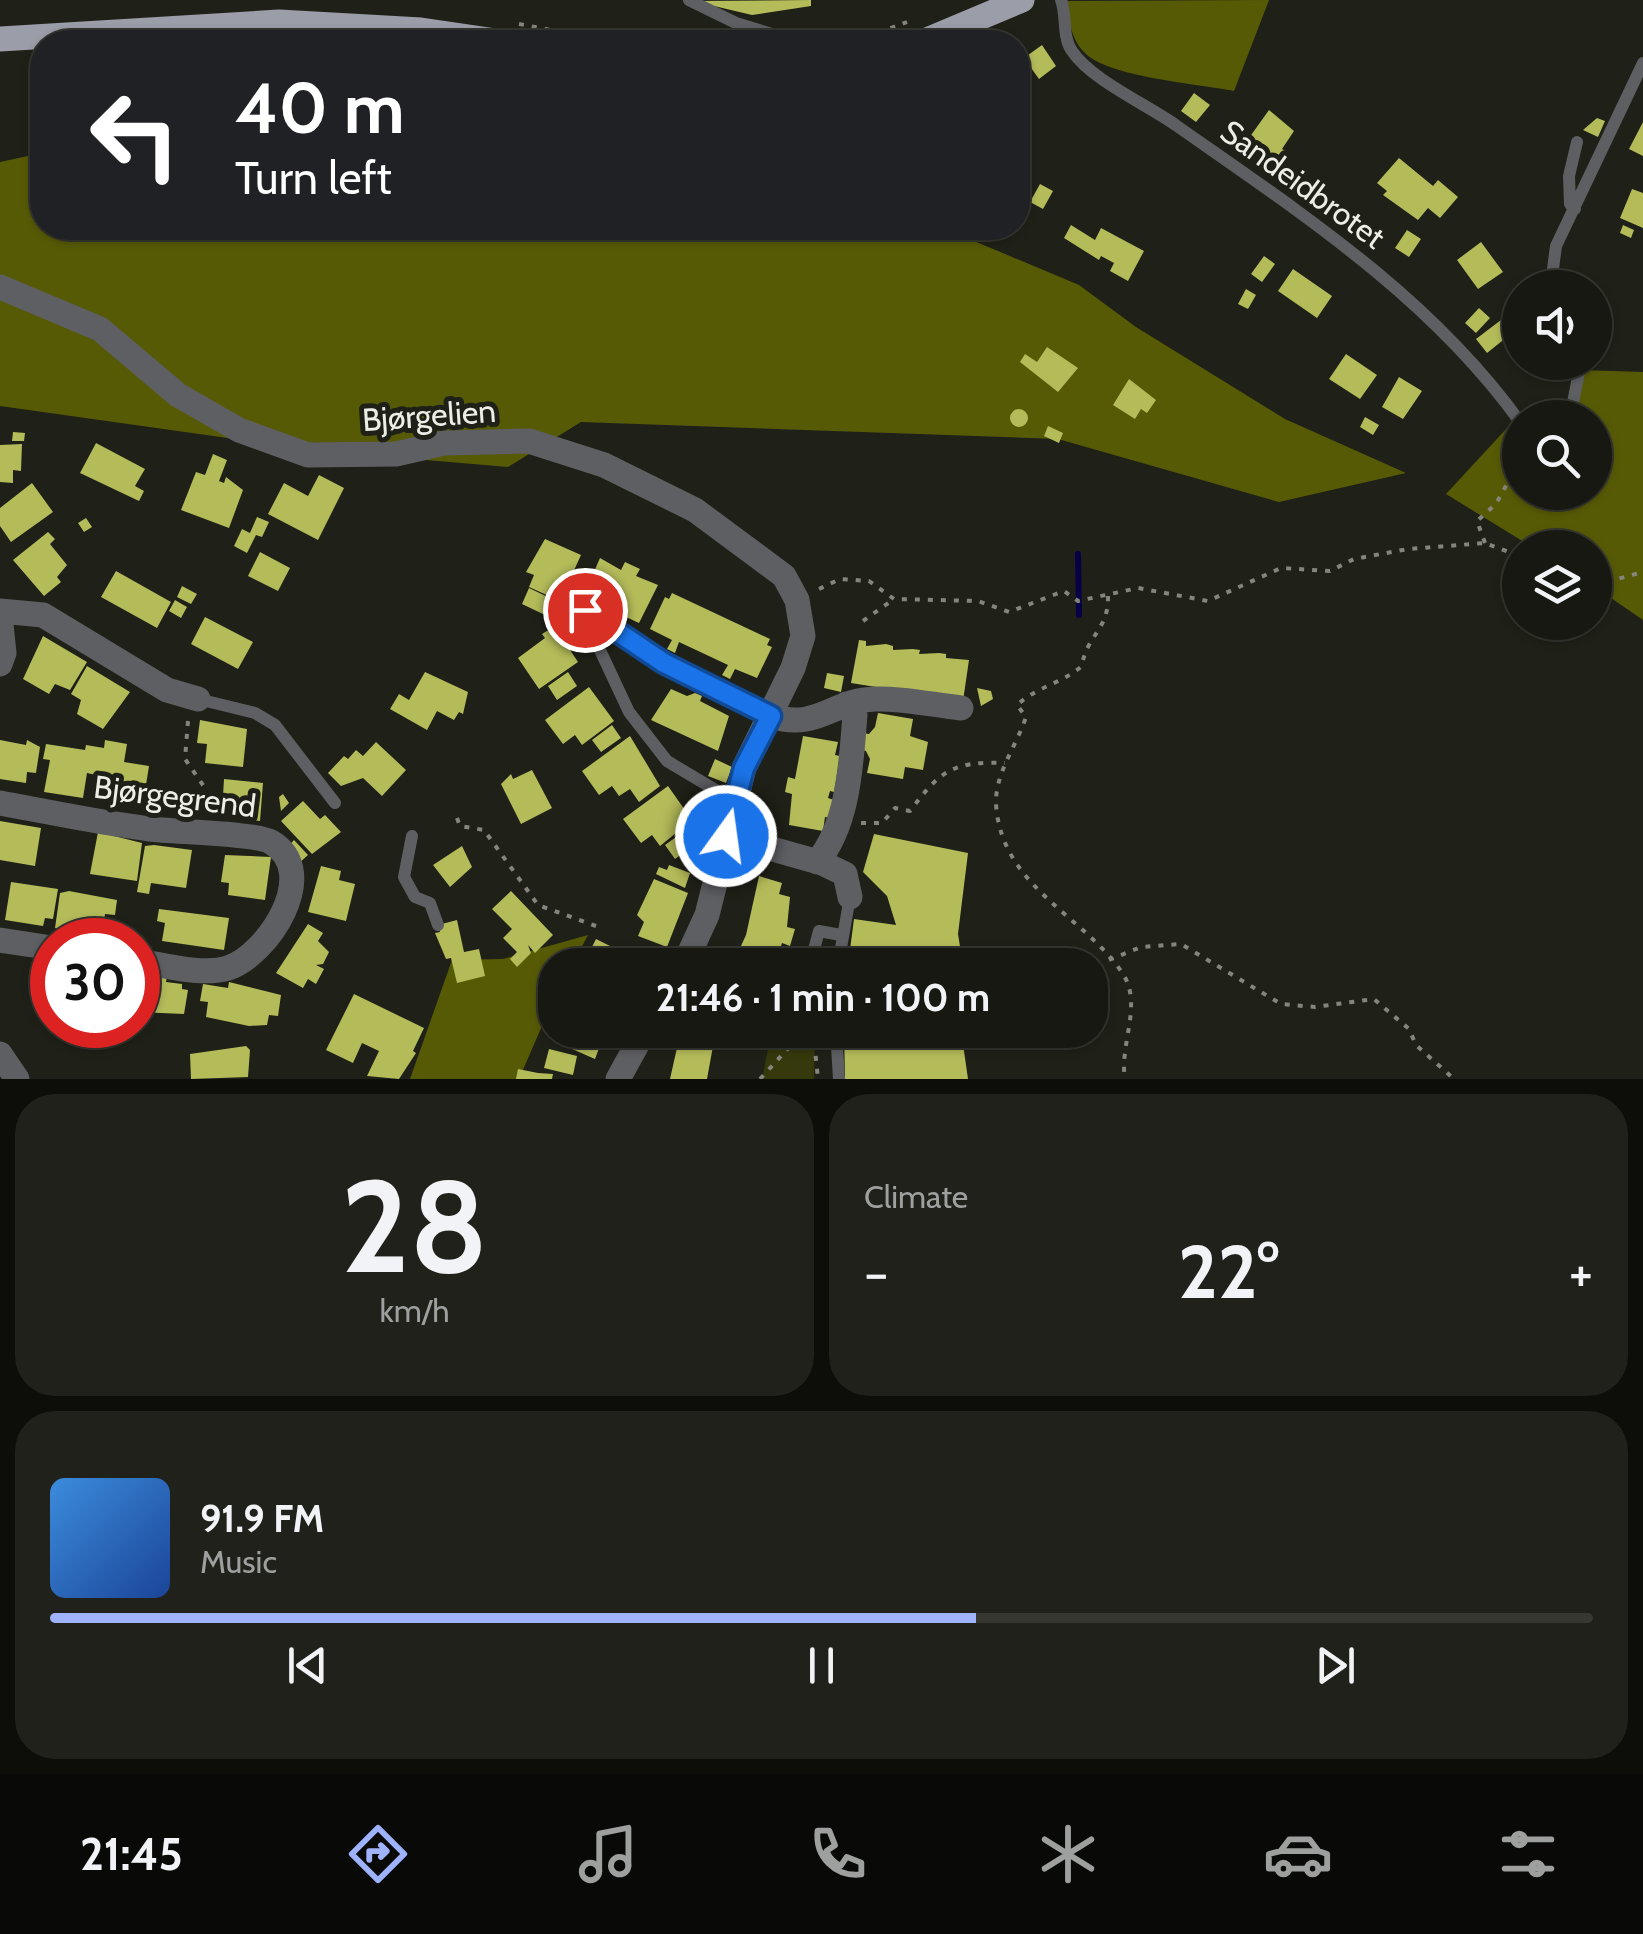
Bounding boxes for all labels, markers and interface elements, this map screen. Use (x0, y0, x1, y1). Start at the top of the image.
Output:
text: 40 m (235, 65, 404, 151)
icon: left (70, 70, 200, 200)
street label: Sandeidbrotet (1213, 111, 1393, 257)
text: Turn left (235, 151, 392, 205)
map controls (1502, 270, 1612, 640)
button: sound (1502, 270, 1612, 380)
street label: Bjørgelien (361, 391, 497, 439)
button: search (1502, 400, 1612, 510)
button: layers (1502, 530, 1612, 640)
pin (543, 568, 628, 653)
icon: arrive (558, 583, 613, 638)
street label: Bjørgegrend (92, 767, 258, 825)
position arrow (674, 784, 778, 888)
speed limit sign: 30 (30, 918, 160, 1048)
text: 21:46 · 1 min · 100 m (656, 974, 990, 1021)
text: 28 (341, 1147, 488, 1305)
text: Climate (864, 1177, 968, 1216)
text: 22° (1178, 1226, 1279, 1317)
text: − (864, 1239, 888, 1306)
text: + (1569, 1239, 1593, 1306)
text: km/h (379, 1291, 450, 1330)
text: 91.9 FM (200, 1495, 324, 1542)
text: Music (200, 1542, 277, 1581)
icon: previous (280, 1638, 335, 1693)
icon: pause (794, 1638, 849, 1693)
icon: next (1308, 1638, 1363, 1693)
icon: directions (343, 1819, 413, 1889)
icon: music (573, 1819, 643, 1889)
icon: phone (803, 1819, 873, 1889)
icon: climate (1033, 1819, 1103, 1889)
icon: car (1263, 1819, 1333, 1889)
icon: filters (1493, 1819, 1563, 1889)
text: 21:45 (80, 1827, 183, 1881)

